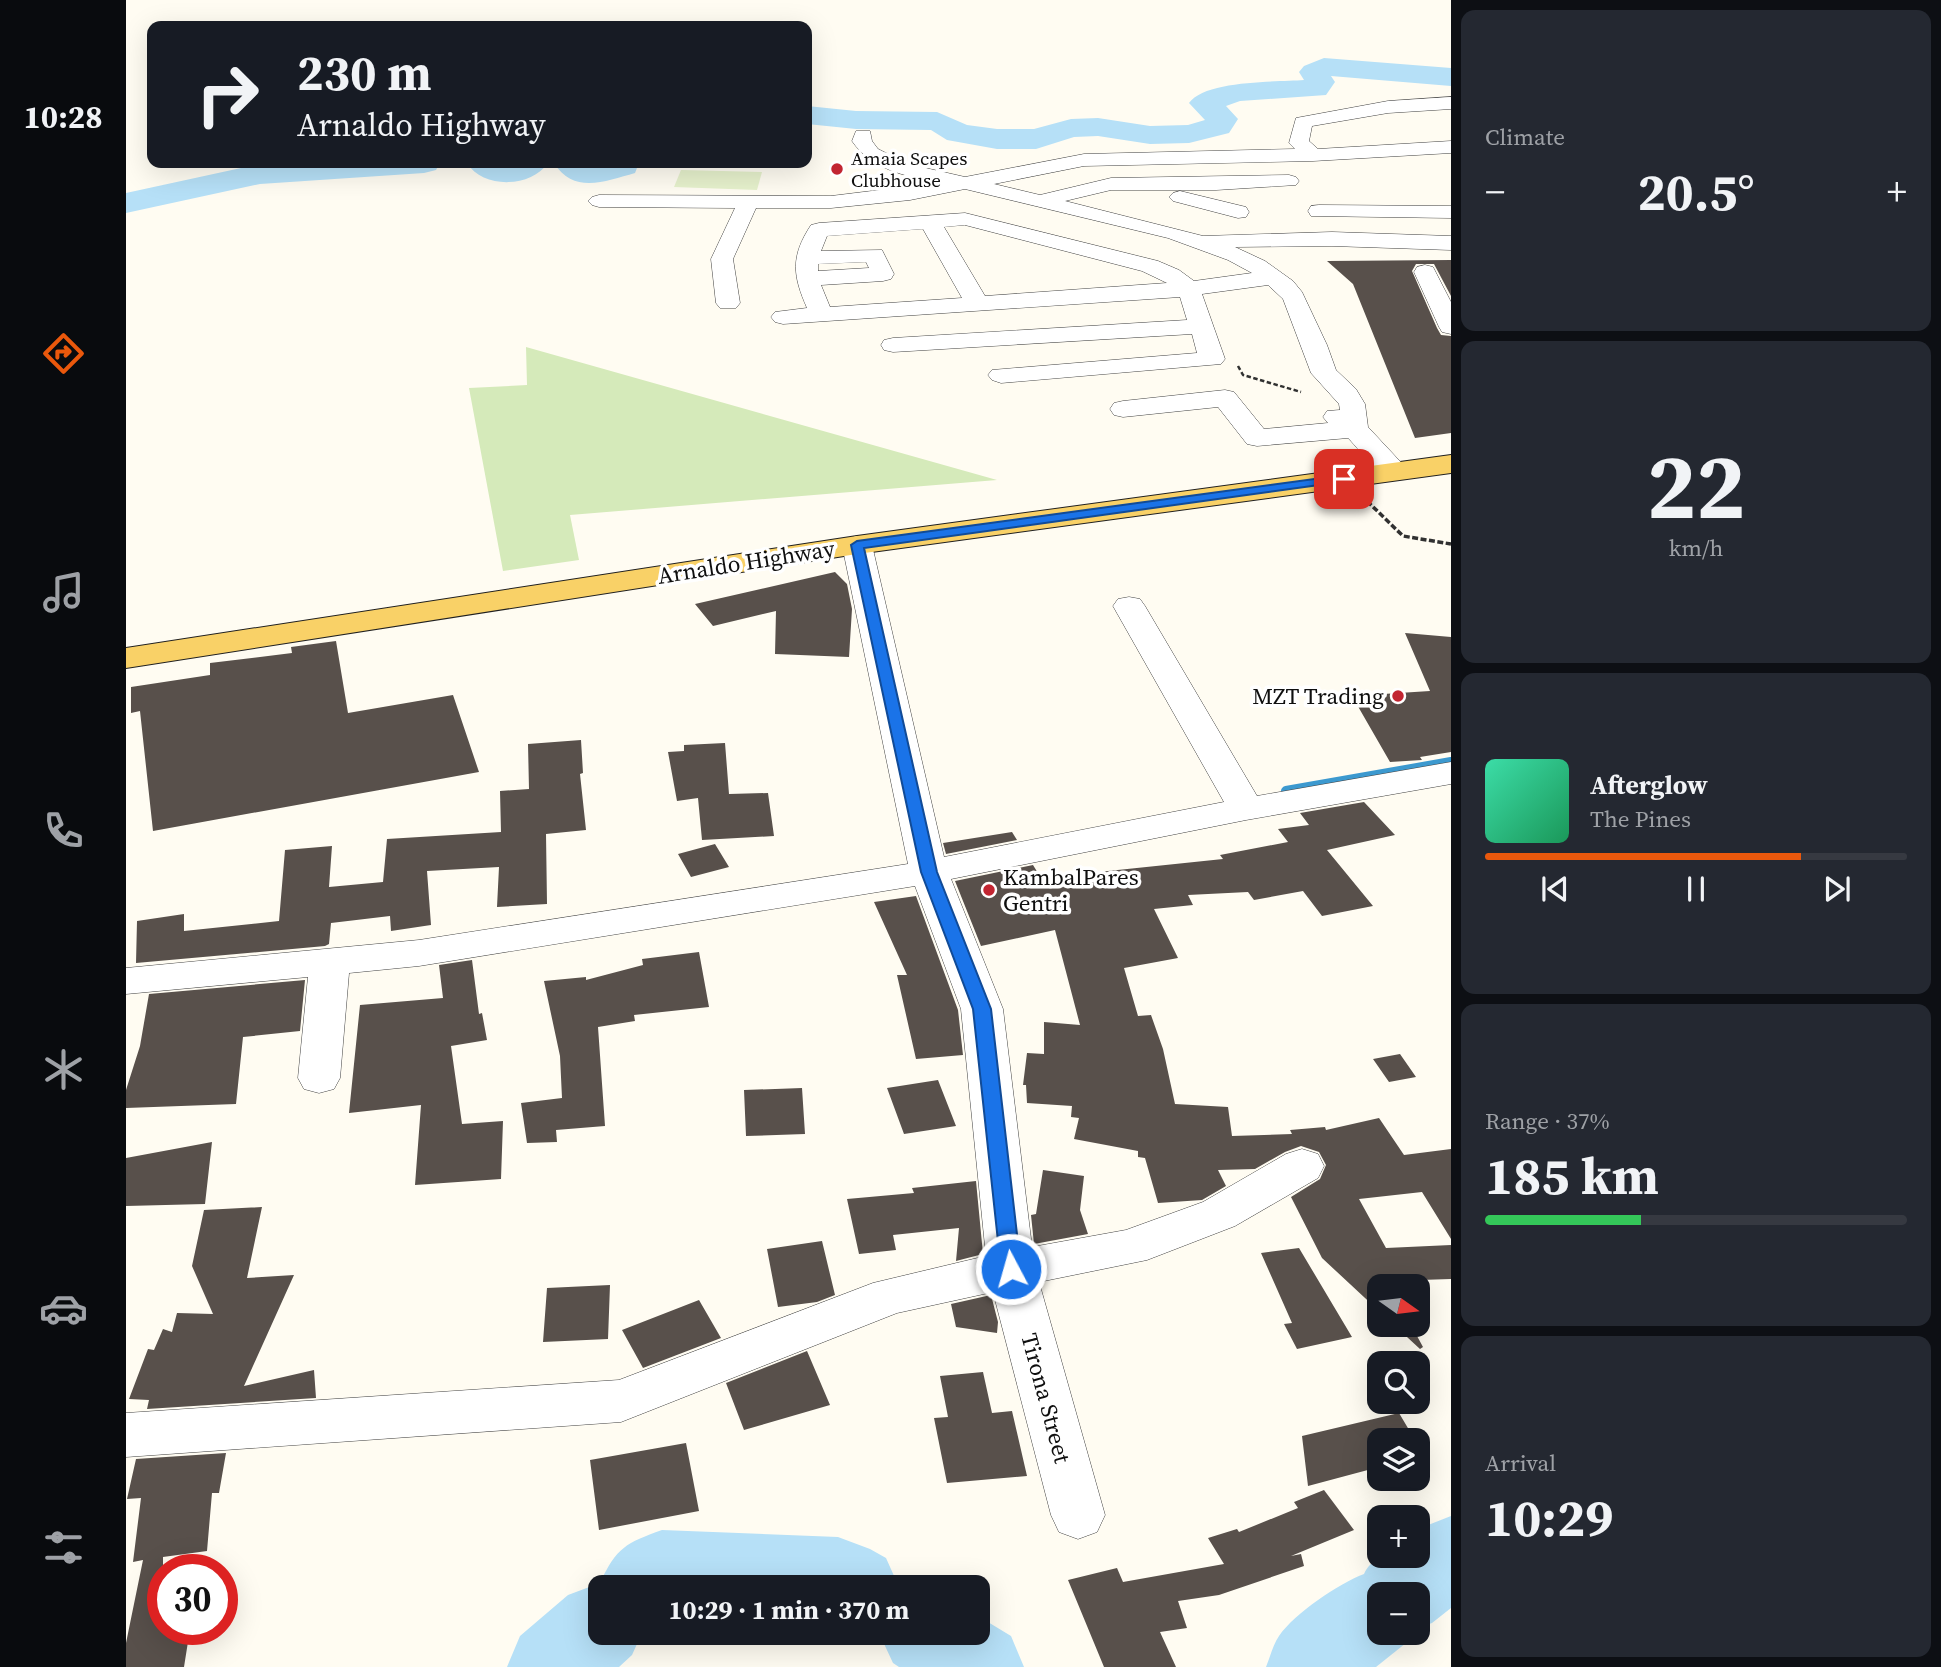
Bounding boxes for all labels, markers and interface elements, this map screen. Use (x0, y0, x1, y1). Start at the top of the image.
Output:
text: 230 m (297, 39, 432, 106)
icon: right (182, 49, 273, 140)
text: 10:28 (24, 95, 102, 139)
text: Arnaldo Highway (297, 103, 546, 147)
text: Climate (1485, 121, 1565, 153)
place label: Amaia Scapes Clubhouse (851, 145, 967, 193)
text: 20.5° (1637, 156, 1755, 227)
marker: Amaia Scapes Clubhouse (829, 161, 845, 177)
text: − (1485, 166, 1505, 218)
text: + (1887, 166, 1907, 218)
icon: directions (39, 329, 88, 378)
text: 22 (1647, 424, 1745, 548)
pin (1314, 449, 1374, 509)
icon: arrive (1325, 460, 1363, 498)
street label: Arnaldo Highway (655, 532, 837, 592)
text: km/h (1669, 532, 1723, 564)
icon: music (39, 568, 88, 617)
place label: MZT Trading (1252, 680, 1384, 712)
marker: MZT Trading (1390, 688, 1406, 704)
text: Afterglow (1590, 767, 1708, 803)
text: The Pines (1590, 803, 1691, 835)
icon: phone (39, 806, 88, 855)
place label: KambalPares Gentri (1003, 861, 1139, 919)
icon: previous (1536, 870, 1574, 908)
icon: pause (1677, 870, 1715, 908)
icon: next (1818, 870, 1856, 908)
marker: KambalPares Gentri (981, 882, 997, 898)
icon: climate (39, 1045, 88, 1094)
text: Range · 37% (1485, 1105, 1610, 1137)
text: 185 km (1485, 1140, 1659, 1211)
position arrow (974, 1232, 1048, 1306)
north arrow (1367, 1274, 1430, 1337)
map controls (1367, 1274, 1430, 1645)
icon: car (39, 1284, 88, 1333)
street label: Tirona Street (1013, 1329, 1079, 1467)
button: search (1367, 1351, 1430, 1414)
button: layers (1367, 1428, 1430, 1491)
text: Arrival (1485, 1447, 1556, 1479)
text: 10:29 (1485, 1482, 1613, 1553)
button: + (1367, 1505, 1430, 1568)
icon: filters (39, 1523, 88, 1572)
speed limit sign: 30 (147, 1554, 238, 1645)
button: − (1367, 1582, 1430, 1645)
text: 10:29 · 1 min · 370 m (669, 1592, 909, 1628)

